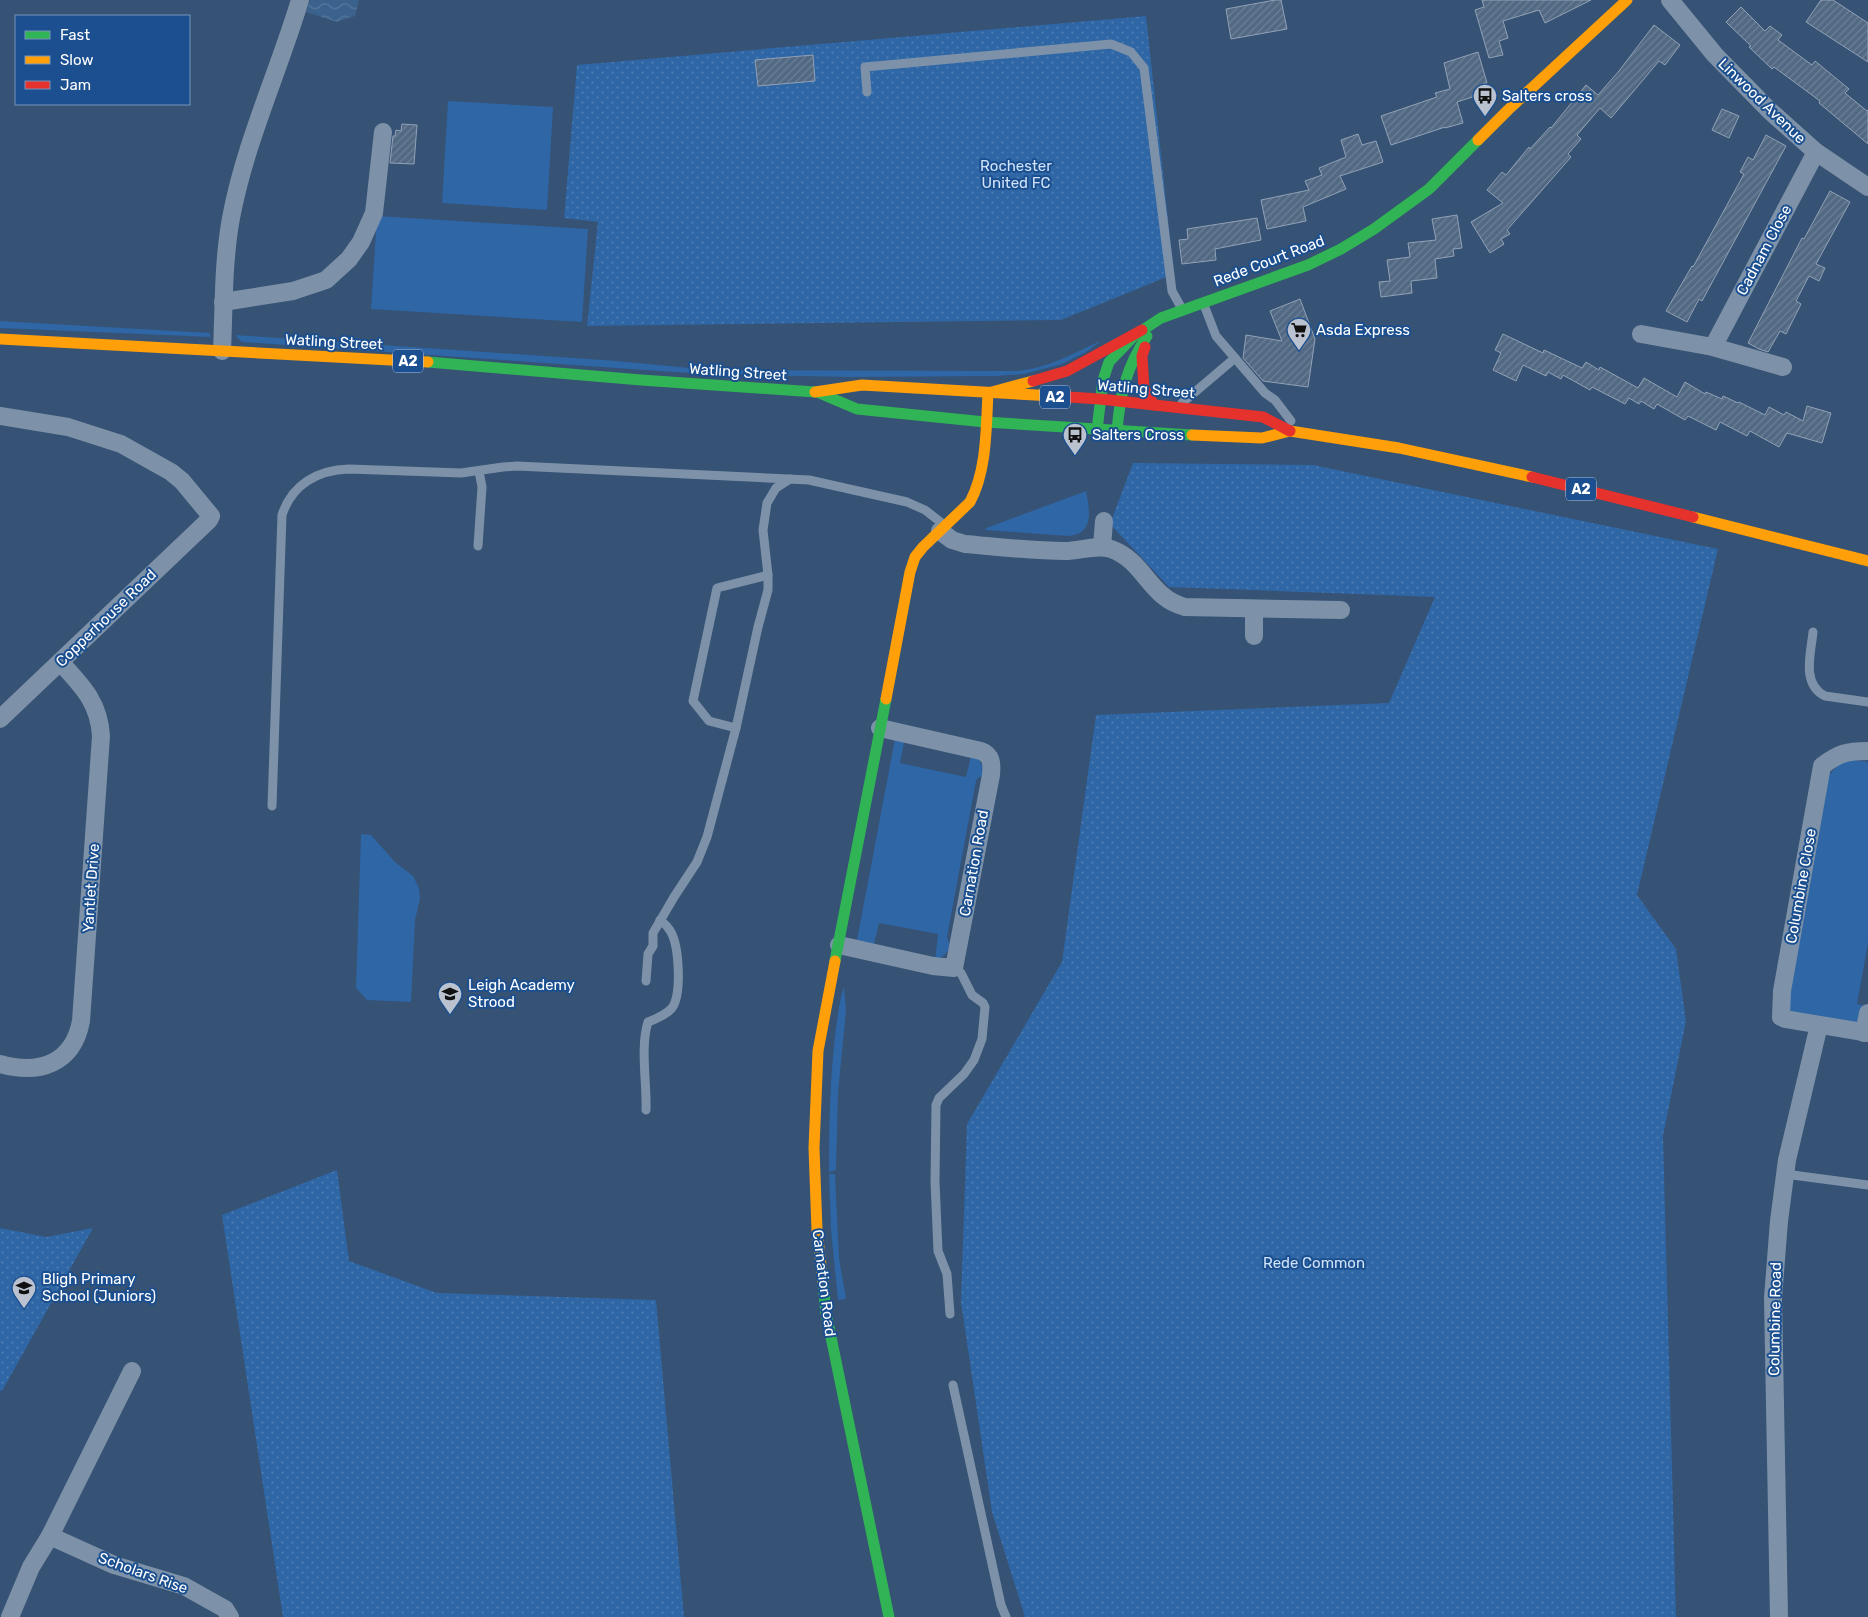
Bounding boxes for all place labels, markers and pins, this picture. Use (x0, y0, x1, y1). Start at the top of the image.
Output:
bus stop icon: Salters cross (1472, 83, 1498, 117)
place label: Salters cross (1502, 87, 1593, 105)
supermarket icon: Asda Express (1286, 317, 1312, 351)
place label: Asda Express (1316, 321, 1410, 339)
bus stop icon: Salters Cross (1062, 422, 1088, 456)
place label: Salters Cross (1092, 426, 1184, 444)
place label: Leigh Academy Strood (468, 976, 575, 1011)
school or university icon: Leigh Academy Strood (437, 981, 463, 1015)
place label: Bligh Primary School (Juniors) (42, 1270, 156, 1305)
school or university icon: Bligh Primary School (Juniors) (11, 1275, 37, 1309)

